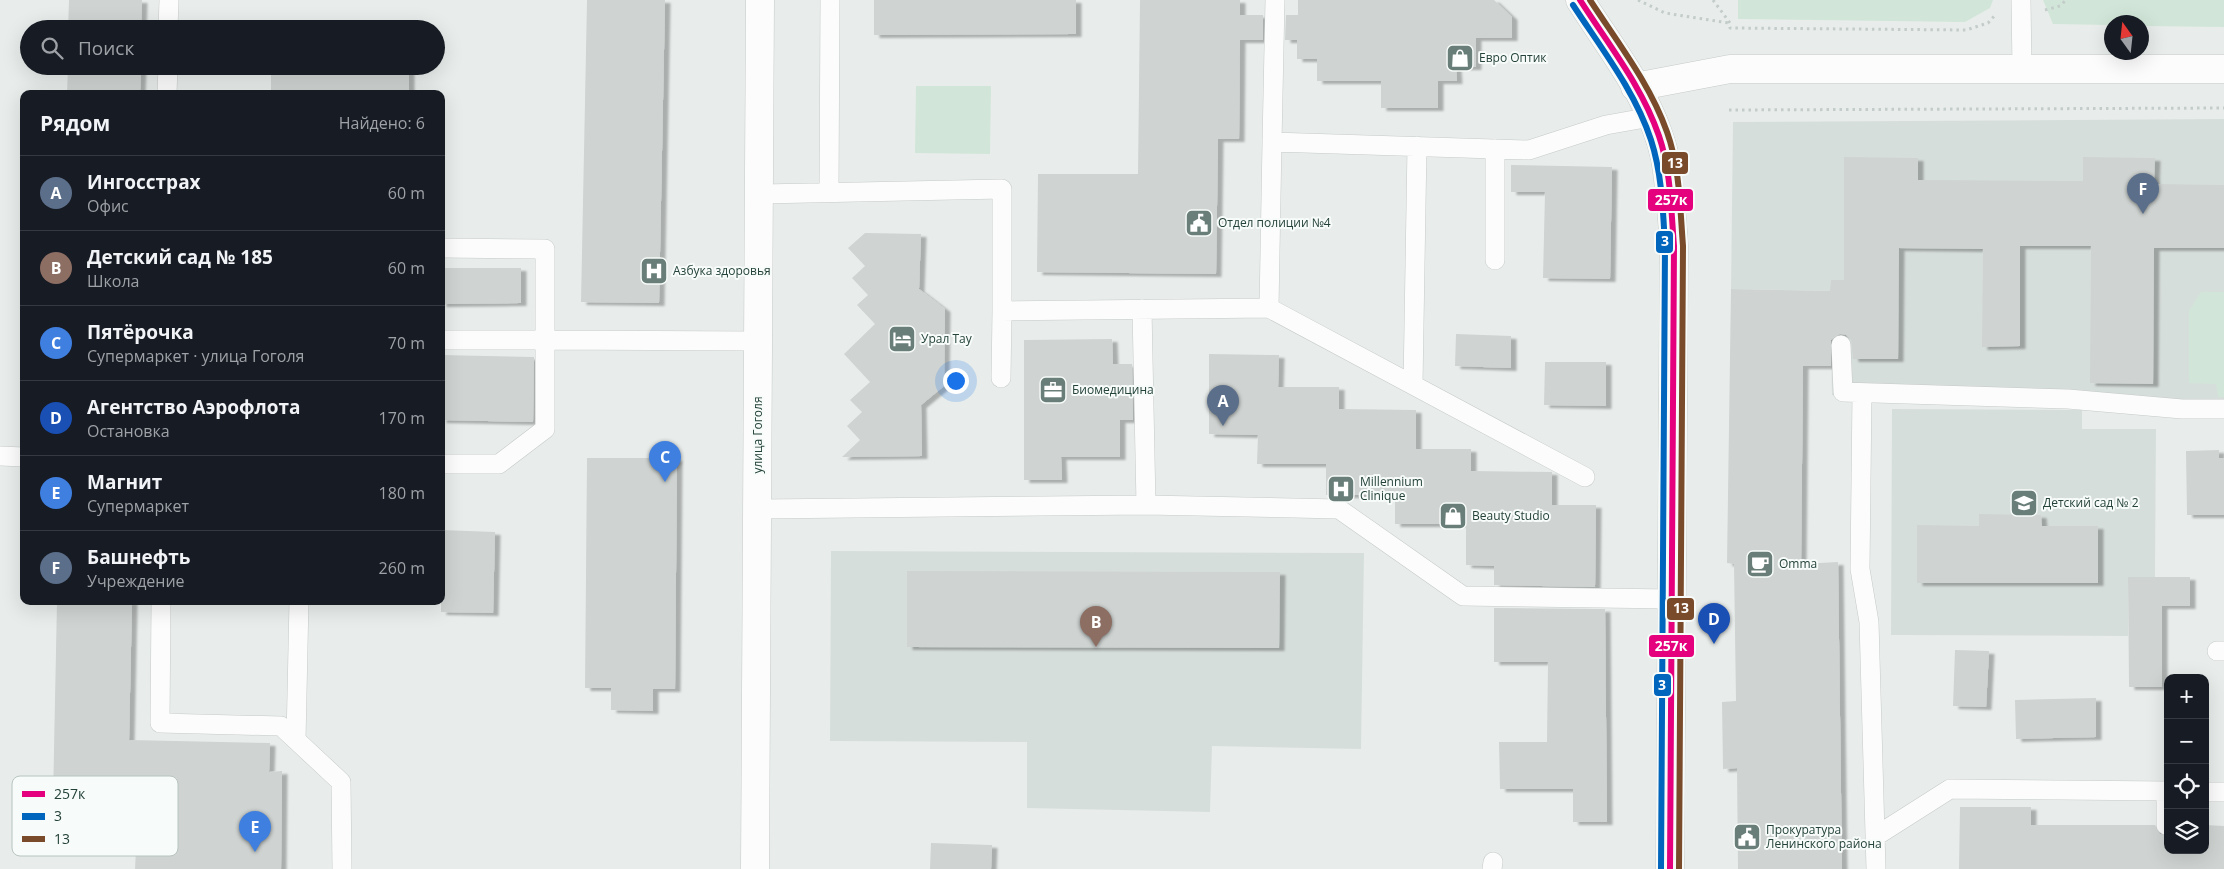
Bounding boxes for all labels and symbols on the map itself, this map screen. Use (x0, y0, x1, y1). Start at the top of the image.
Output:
north arrow (2104, 15, 2149, 60)
shop icon: Евро Оптик (1445, 43, 1475, 73)
place label: Евро Оптик (1479, 49, 1547, 66)
line badge: 13 (1661, 151, 1689, 175)
text: 13 (1667, 153, 1683, 172)
pin: F (2127, 173, 2159, 214)
line badge: 257к (1647, 188, 1694, 212)
text: 257к (1655, 190, 1688, 209)
public building icon: Отдел полиции №4 (1184, 208, 1214, 238)
place label: Отдел полиции №4 (1218, 214, 1331, 231)
line badge: 3 (1655, 230, 1674, 254)
text: 3 (1661, 231, 1669, 250)
hospital icon: Азбука здоровья (639, 256, 669, 286)
place label: Азбука здоровья (673, 262, 771, 279)
hotel icon: Урал Тау (887, 324, 917, 354)
place label: Урал Тау (921, 330, 973, 347)
your location (943, 368, 969, 394)
office icon: Биомедицина (1038, 375, 1068, 405)
place label: Биомедицина (1072, 381, 1154, 398)
pin: A (1207, 385, 1239, 426)
street label: улица Гоголя (749, 396, 766, 474)
pin: C (649, 441, 681, 482)
place label: Millennium Clinique (1360, 473, 1423, 504)
hospital icon: Millennium Clinique (1326, 474, 1356, 504)
school or university icon: Детский сад № 2 (2009, 488, 2039, 518)
place label: Детский сад № 2 (2043, 494, 2139, 511)
shop icon: Beauty Studio (1438, 501, 1468, 531)
place label: Beauty Studio (1472, 507, 1550, 524)
cafe icon: Omma (1745, 549, 1775, 579)
place label: Omma (1779, 555, 1817, 572)
line badge: 13 (1666, 597, 1695, 621)
text: 13 (1673, 598, 1689, 617)
pin: D (1698, 603, 1730, 644)
pin: B (1080, 606, 1112, 647)
line badge: 257к (1648, 634, 1695, 658)
text: 257к (1655, 636, 1688, 655)
line badge: 3 (1653, 673, 1672, 697)
text: 3 (1658, 675, 1666, 694)
legend (12, 776, 178, 856)
text: 257к (54, 784, 86, 803)
text: 3 (54, 806, 62, 825)
pin: E (239, 811, 271, 852)
place label: Прокуратура Ленинского района (1766, 821, 1882, 852)
public building icon: Прокуратура Ленинского района (1732, 822, 1762, 852)
text: 13 (54, 829, 70, 848)

